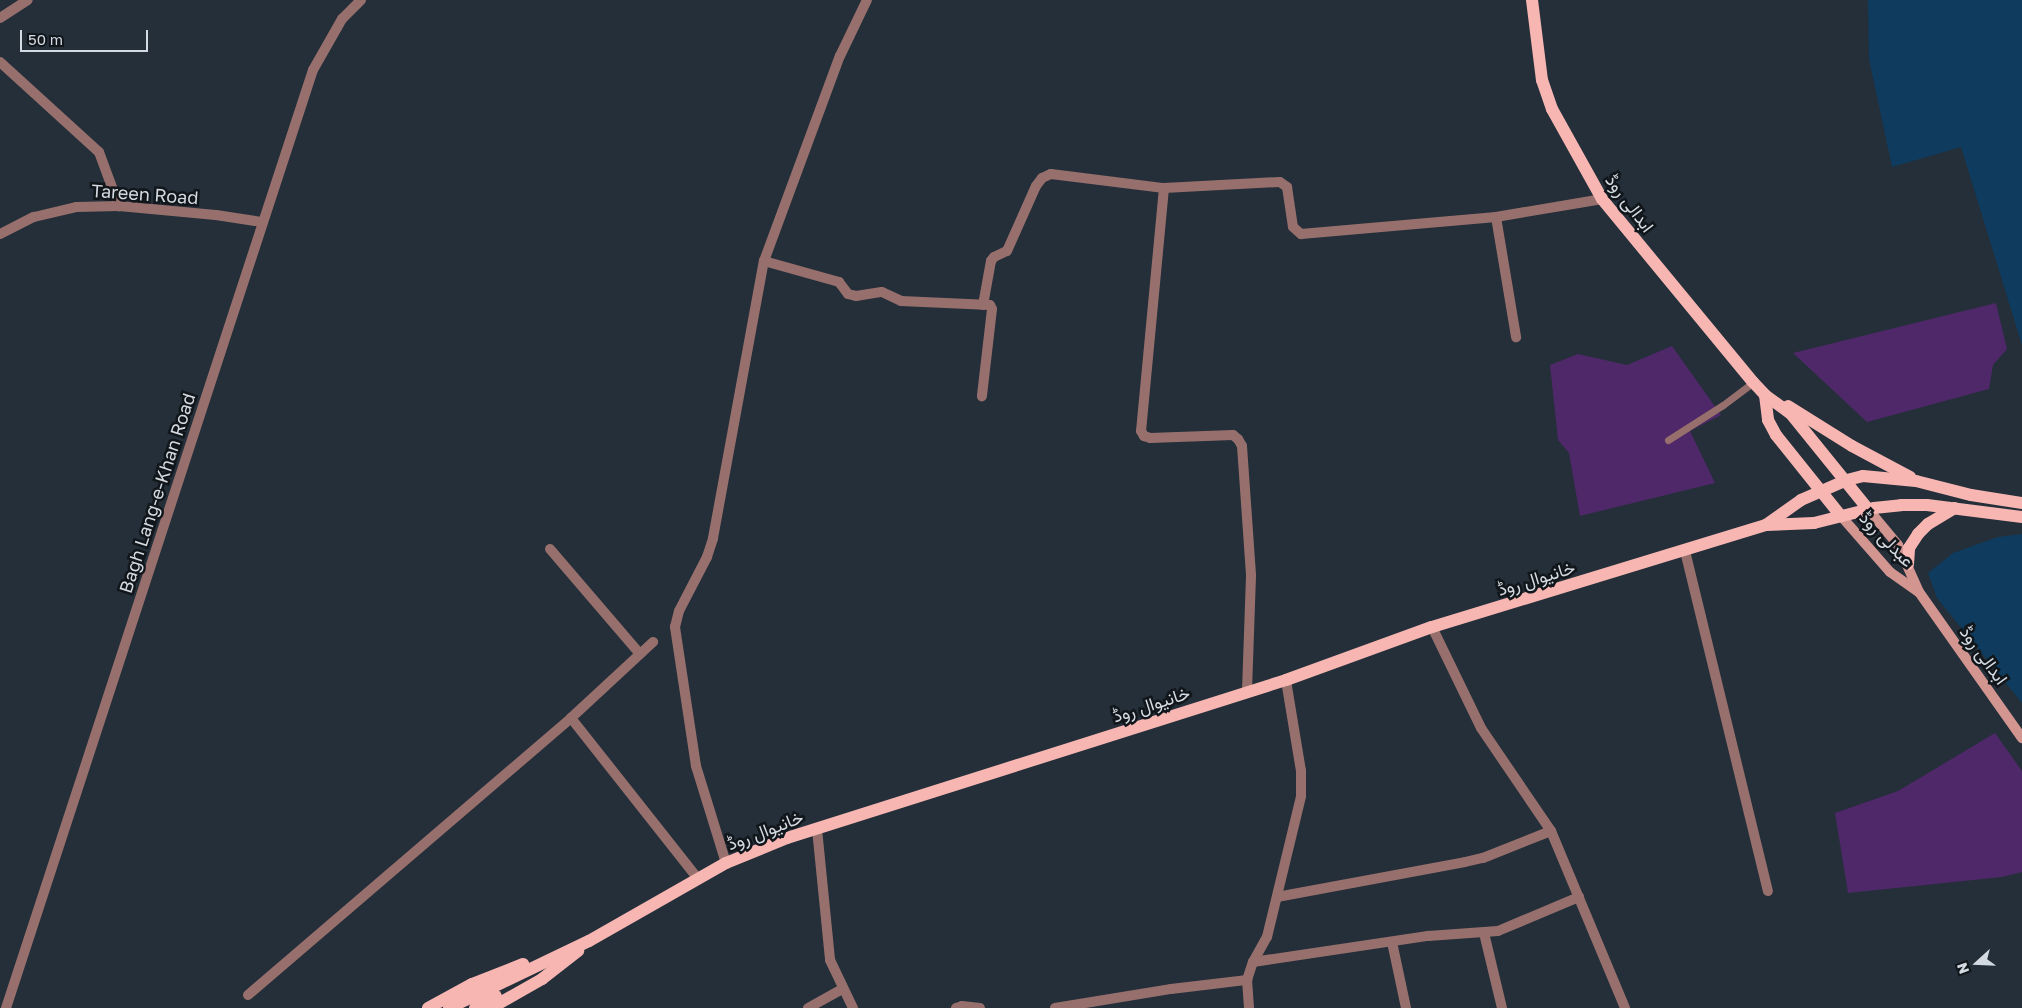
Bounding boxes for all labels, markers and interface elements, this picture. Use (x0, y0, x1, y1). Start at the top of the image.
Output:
scale bar (22, 20, 150, 52)
text: 50 m (28, 30, 63, 48)
street label: ابدالی روڈ (1601, 170, 1659, 236)
street label: Tareen Road (91, 179, 199, 209)
street label: Bagh Lang-e-Khan Road (114, 390, 200, 596)
street label: عبدلی روڈ (1855, 507, 1919, 571)
street label: خانیوال روڈ (1495, 556, 1577, 600)
street label: ابدالی روڈ (1956, 622, 2012, 688)
street label: خانیوال روڈ (1110, 681, 1192, 727)
street label: خانیوال روڈ (724, 806, 806, 854)
north arrow (1952, 938, 2002, 988)
text: N (1953, 960, 1972, 976)

